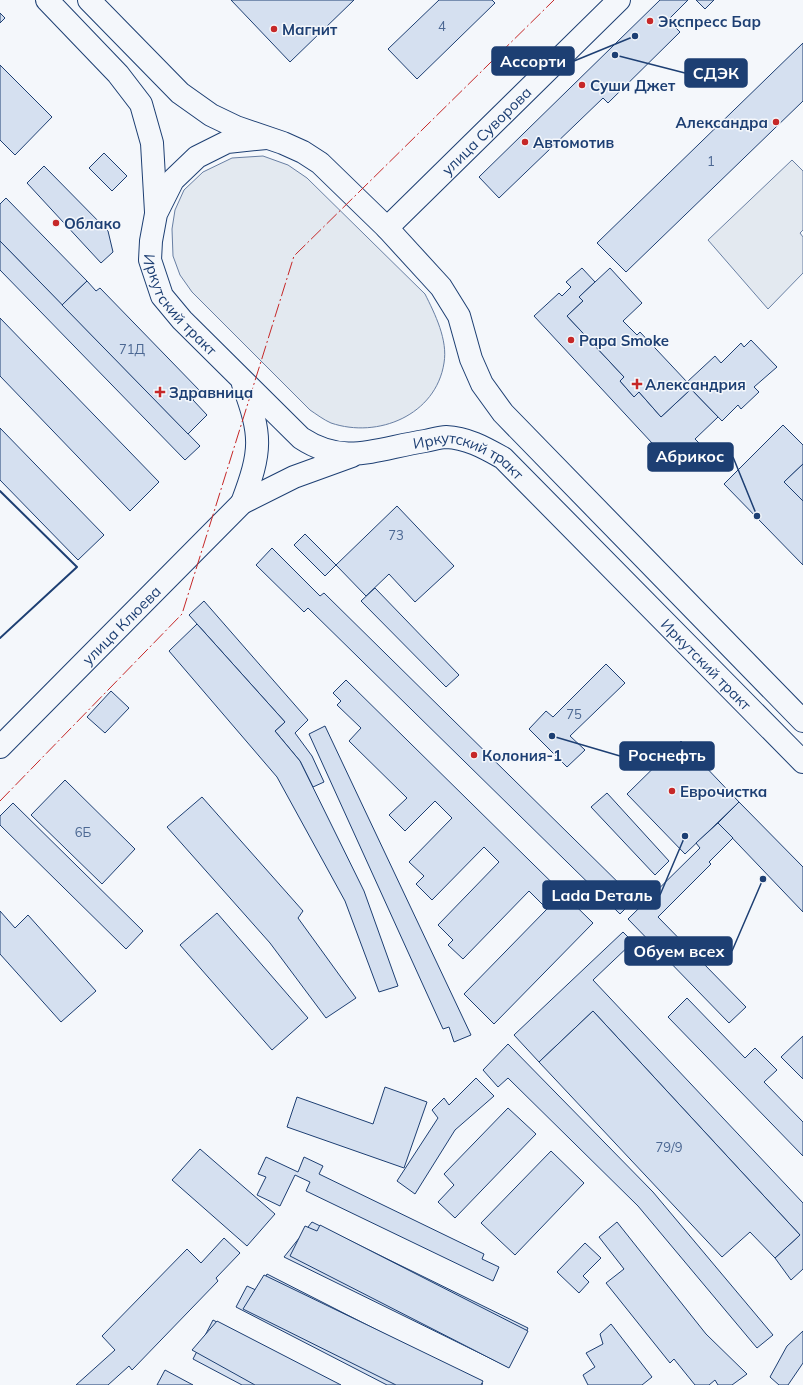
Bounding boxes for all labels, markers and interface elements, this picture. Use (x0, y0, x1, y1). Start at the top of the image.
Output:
place label: Экспресс Бар (658, 12, 761, 31)
marker: Экспресс Бар (645, 16, 655, 26)
house number: 4 (438, 18, 446, 34)
place label: Магнит (282, 20, 338, 39)
marker: Магнит (269, 24, 279, 34)
callout: Ассорти (492, 47, 574, 75)
text: Ассорти (500, 51, 566, 71)
callout: СДЭК (685, 59, 747, 87)
text: СДЭК (693, 63, 739, 83)
place label: Суши Джет (590, 76, 676, 95)
marker: Суши Джет (577, 80, 587, 90)
street label: улица Суворова (437, 82, 535, 179)
place label: Александра (676, 113, 768, 132)
marker: Александра (771, 117, 781, 127)
place label: Автомотив (533, 133, 614, 152)
marker: Автомотив (520, 137, 530, 147)
house number: 1 (707, 153, 715, 169)
place label: Облако (64, 214, 121, 233)
marker: Облако (51, 218, 61, 228)
street label: Иркутский тракт (140, 254, 221, 359)
place label: Papa Smoke (579, 331, 669, 350)
marker: Papa Smoke (566, 335, 576, 345)
house number: 71Д (119, 341, 146, 357)
place label: Александрия (645, 375, 746, 394)
marker: Александрия (632, 379, 642, 389)
place label: Здравница (169, 383, 253, 402)
marker: Здравница (154, 386, 166, 398)
street label: Иркутский тракт (411, 427, 528, 483)
callout: Абрикос (648, 443, 733, 471)
text: Абрикос (656, 446, 724, 466)
house number: 73 (388, 527, 404, 543)
street label: улица Клюева (78, 581, 164, 668)
street label: Иркутский тракт (657, 614, 756, 714)
house number: 75 (566, 706, 582, 722)
callout: Роснефть (620, 742, 714, 770)
text: Роснефть (628, 745, 706, 765)
place label: Колония-1 (482, 746, 562, 765)
marker: Колония-1 (469, 750, 479, 760)
place label: Еврочистка (680, 782, 767, 801)
marker: Еврочистка (667, 786, 677, 796)
house number: 6Б (75, 824, 91, 840)
callout: Lada Dеталь (543, 881, 660, 909)
text: Lada Dеталь (552, 885, 652, 905)
callout: Обуем всех (625, 937, 732, 965)
text: Обуем всех (634, 941, 725, 961)
house number: 79/9 (655, 1139, 683, 1155)

